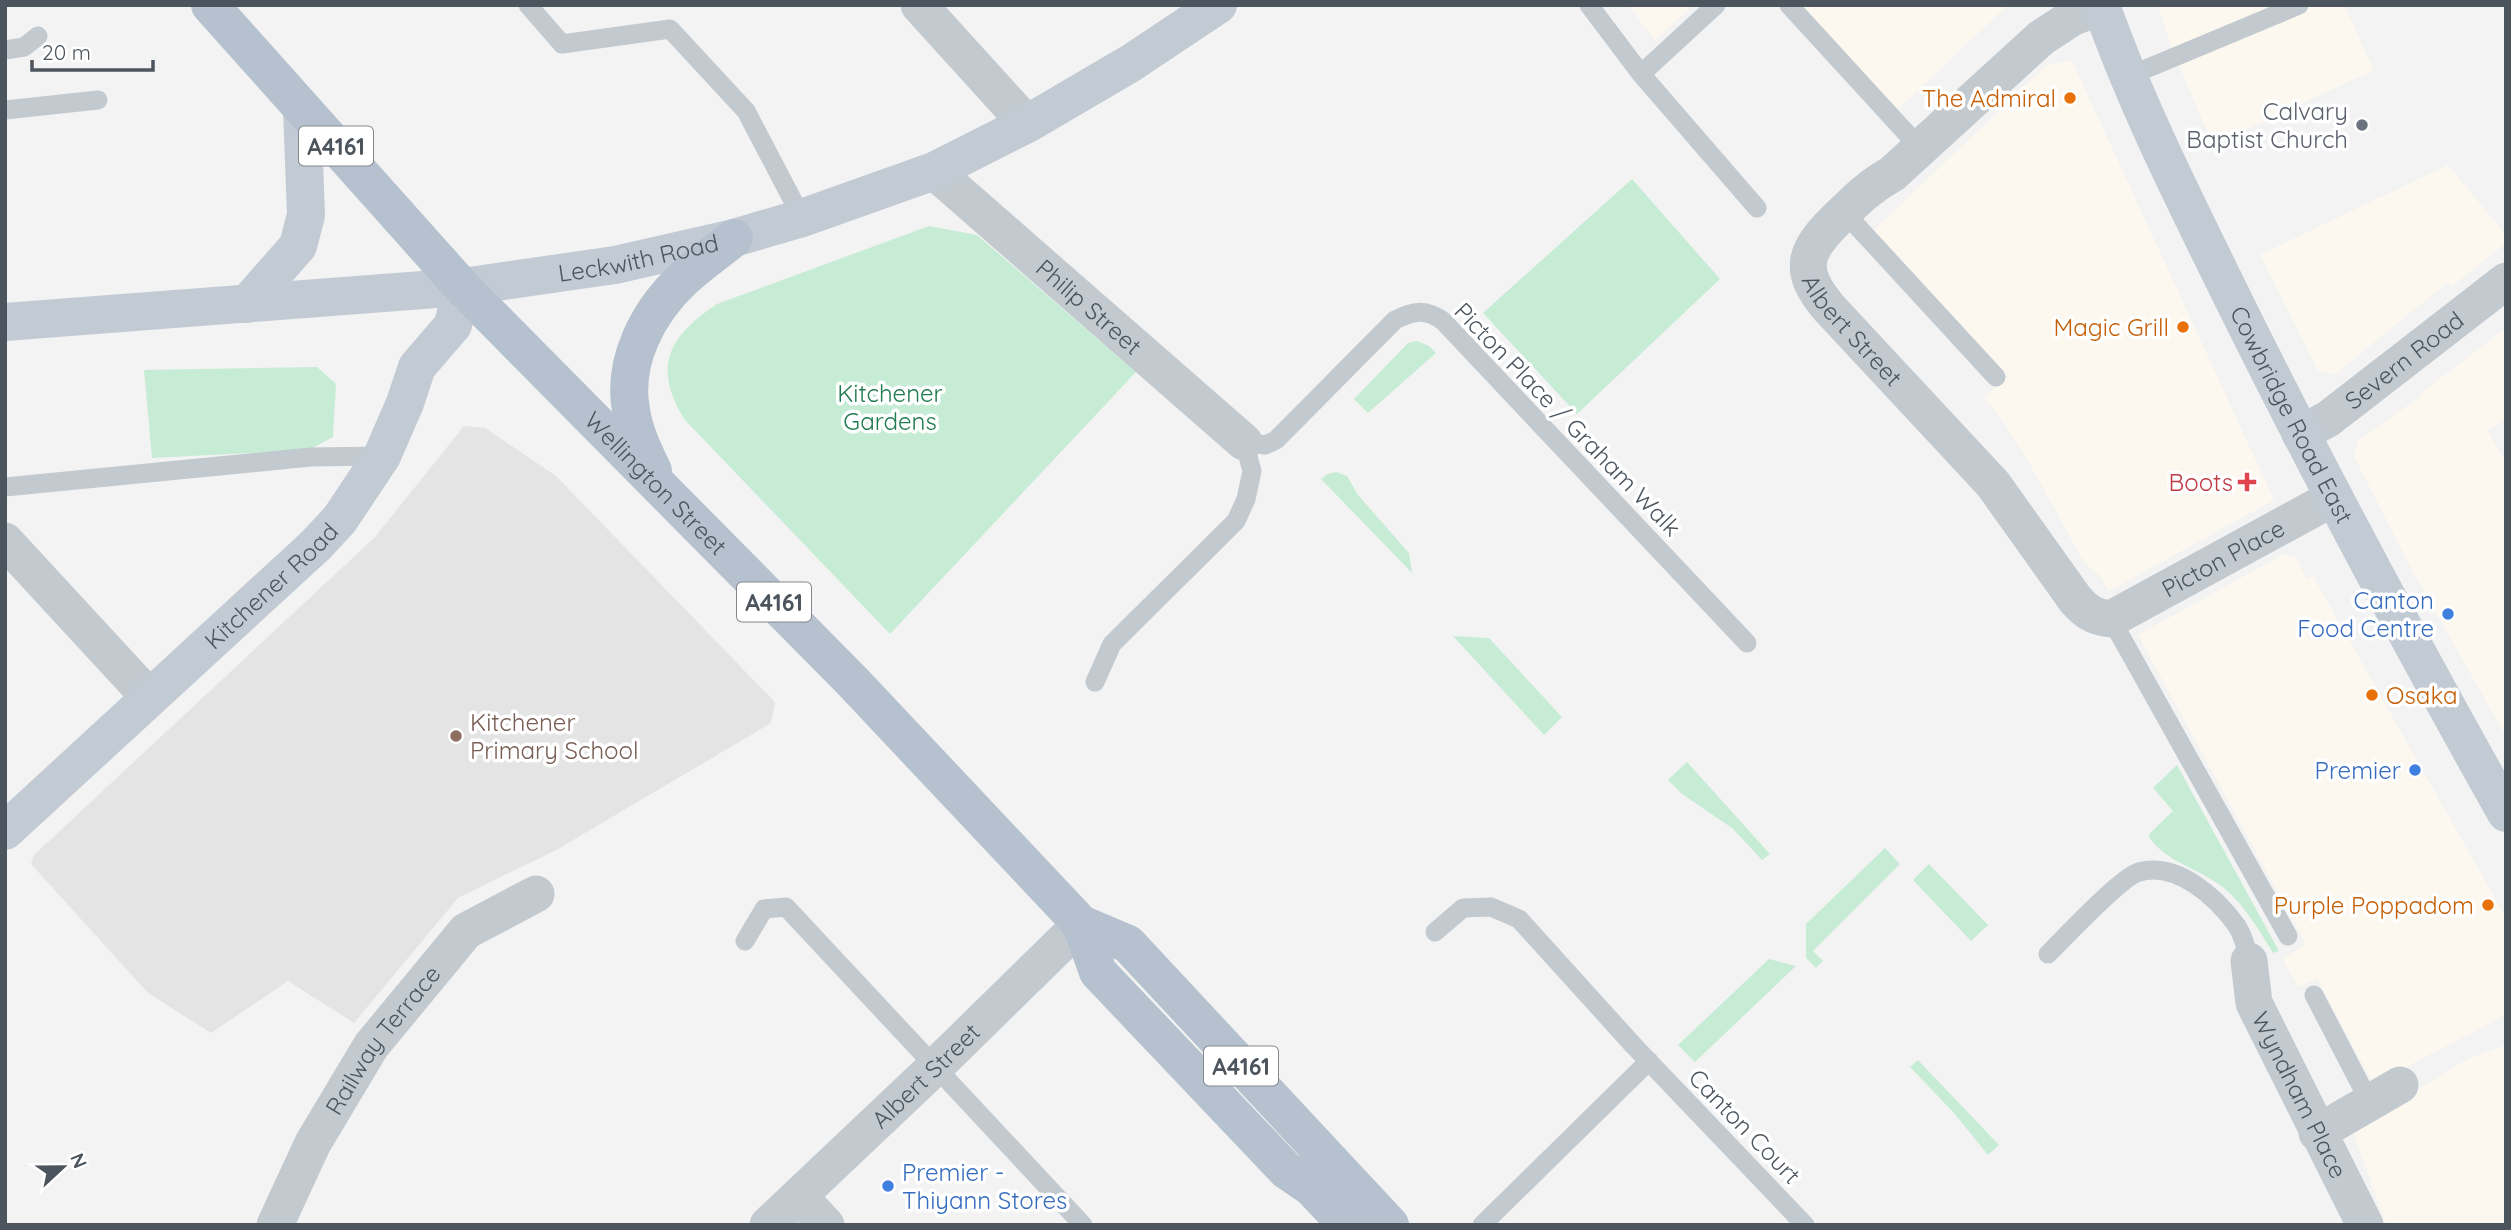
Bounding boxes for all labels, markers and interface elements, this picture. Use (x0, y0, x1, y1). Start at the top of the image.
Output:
scale bar (32, 28, 152, 72)
text: 20 m (42, 39, 91, 65)
place label: The Admiral (1922, 83, 2056, 113)
marker: The Admiral (2062, 90, 2078, 106)
place label: Calvary Baptist Church (2186, 96, 2348, 154)
marker: Calvary Baptist Church (2354, 117, 2370, 133)
road number: A4161 (299, 127, 373, 166)
street label: Leckwith Road (556, 227, 721, 288)
street label: Philip Street (1030, 252, 1148, 361)
street label: Albert Street (1795, 270, 1909, 392)
street label: Picton Place / Graham Walk (1448, 296, 1688, 542)
street label: Cowbridge Road East (2224, 301, 2360, 528)
street label: Severn Road (2339, 305, 2469, 415)
place label: Magic Grill (2053, 312, 2169, 342)
marker: Magic Grill (2175, 319, 2191, 335)
park label: Kitchener Gardens (837, 378, 943, 436)
street label: Wellington Street (579, 405, 734, 561)
place label: Boots (2169, 467, 2233, 497)
marker: Boots (2239, 474, 2255, 490)
street label: Picton Place (2156, 512, 2289, 604)
street label: Kitchener Road (198, 516, 344, 655)
road number: A4161 (737, 582, 811, 622)
place label: Canton Food Centre (2297, 585, 2434, 643)
marker: Canton Food Centre (2440, 606, 2456, 622)
place label: Osaka (2386, 680, 2458, 710)
marker: Osaka (2364, 687, 2380, 703)
place label: Kitchener Primary School (470, 707, 639, 765)
marker: Kitchener Primary School (448, 728, 464, 744)
place label: Premier (2315, 755, 2401, 785)
marker: Premier (2407, 762, 2423, 778)
place label: Purple Poppadom (2274, 890, 2474, 920)
marker: Purple Poppadom (2480, 897, 2496, 913)
street label: Railway Terrace (318, 959, 447, 1120)
street label: Wyndham Place (2246, 1007, 2354, 1183)
street label: Albert Street (865, 1017, 986, 1134)
road number: A4161 (1204, 1046, 1278, 1086)
street label: Canton Court (1683, 1062, 1807, 1190)
north arrow (28, 1132, 98, 1202)
text: N (65, 1150, 93, 1172)
place label: Premier - Thiyann Stores (902, 1157, 1067, 1215)
marker: Premier - Thiyann Stores (880, 1178, 896, 1194)

